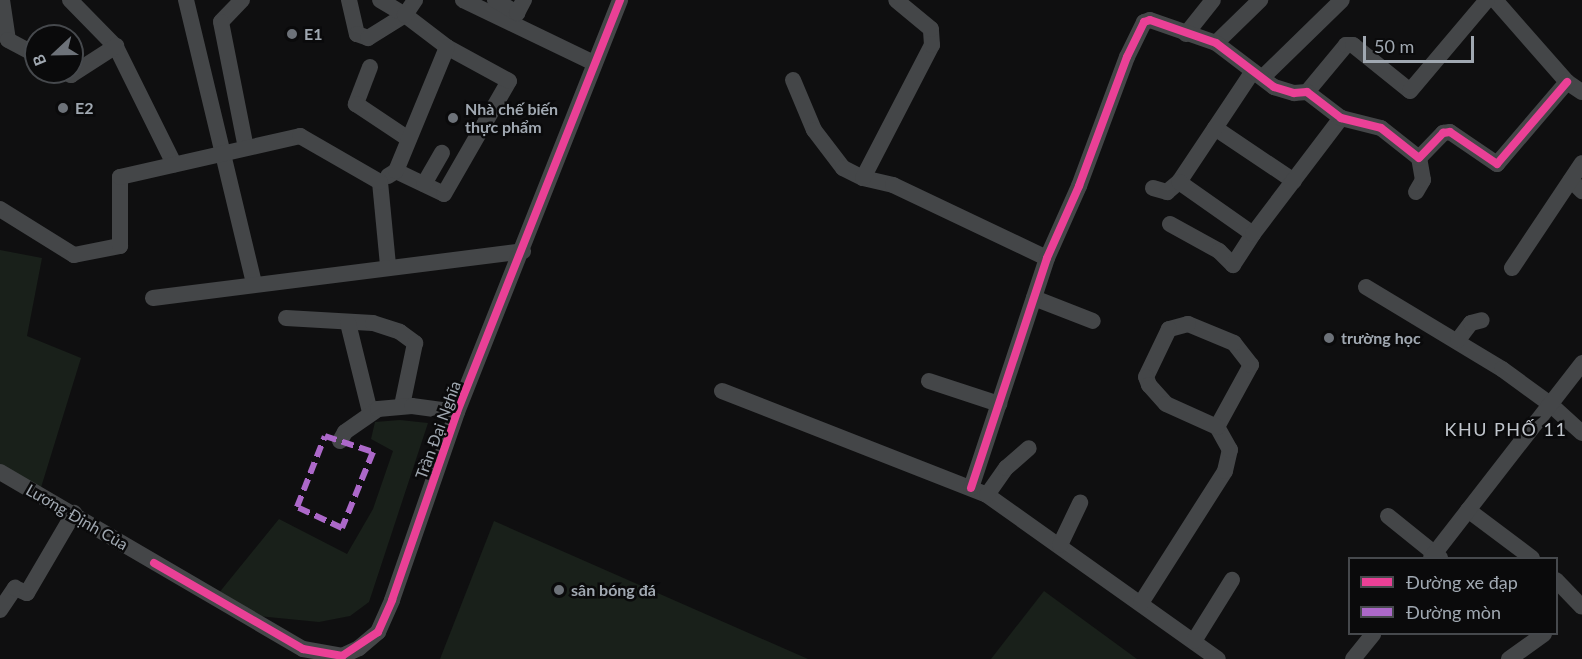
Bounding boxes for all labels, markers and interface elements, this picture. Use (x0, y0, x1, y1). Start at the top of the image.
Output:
north arrow (24, 24, 84, 84)
place label: E1 (304, 24, 322, 44)
scale bar (1366, 24, 1477, 62)
marker: E1 (285, 27, 299, 41)
text: 50 m (1374, 35, 1414, 57)
text: B (28, 52, 49, 69)
place label: E2 (75, 98, 93, 118)
place label: Nhà chế biến thực phẩm (465, 99, 558, 137)
marker: E2 (56, 101, 70, 115)
marker: Nhà chế biến thực phẩm (446, 111, 460, 125)
place label: trường học (1341, 328, 1421, 348)
marker: trường học (1322, 331, 1336, 345)
street label: Trần Đại Nghĩa (411, 378, 465, 482)
district label: KHU PHỐ 11 (1445, 418, 1567, 440)
street label: Lương Định Của (23, 480, 131, 554)
legend (1348, 557, 1558, 635)
text: Đường xe đạp (1406, 571, 1518, 593)
place label: sân bóng đá (571, 580, 656, 600)
marker: sân bóng đá (552, 583, 566, 597)
text: Đường mòn (1406, 601, 1501, 623)

